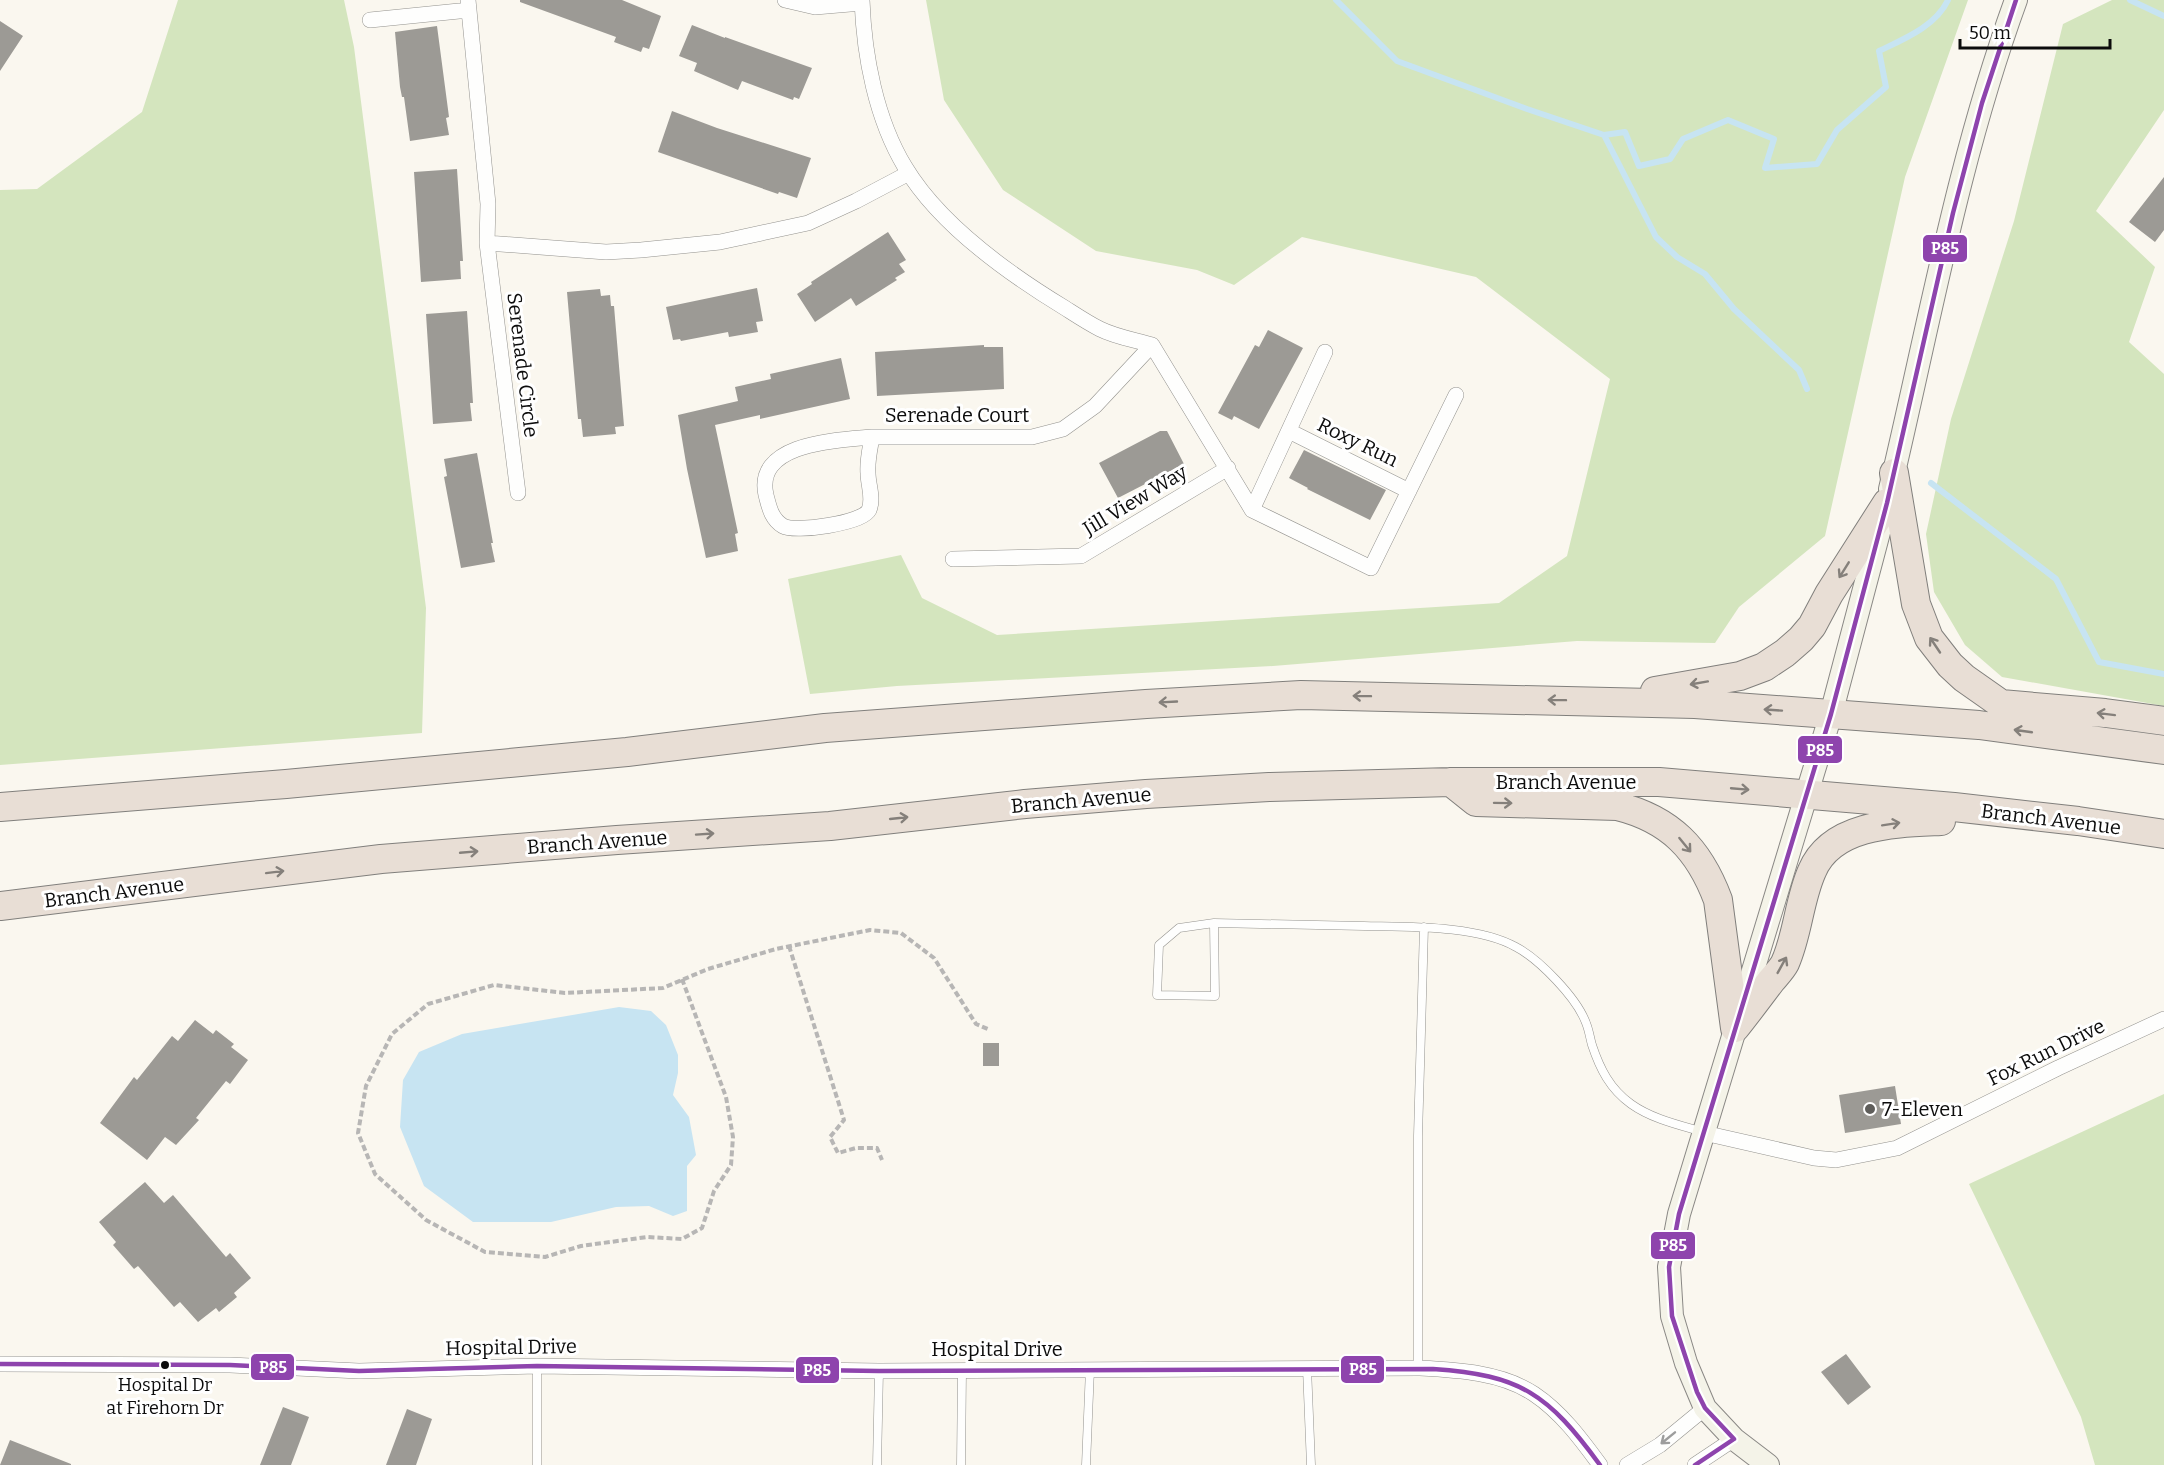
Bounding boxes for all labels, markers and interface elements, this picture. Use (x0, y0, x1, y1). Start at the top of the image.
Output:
scale bar (1960, 12, 2110, 50)
text: 50 m (1969, 22, 2011, 44)
line badge: P85 (1922, 234, 1968, 263)
text: P85 (1931, 239, 1959, 258)
street label: Serenade Circle (502, 291, 544, 439)
street label: Serenade Court (885, 403, 1029, 427)
street label: Roxy Run (1314, 412, 1403, 472)
street label: Jill View Way (1078, 459, 1192, 541)
one-way arrow (1838, 561, 1850, 578)
one-way arrow (1928, 637, 1940, 654)
one-way arrow (1690, 678, 1710, 689)
one-way arrow (1353, 690, 1373, 702)
one-way arrow (1548, 694, 1568, 706)
one-way arrow (1158, 697, 1178, 708)
one-way arrow (1764, 704, 1783, 715)
one-way arrow (2097, 708, 2116, 719)
one-way arrow (2013, 725, 2033, 736)
line badge: P85 (1797, 735, 1843, 764)
text: P85 (1806, 741, 1834, 760)
street label: Branch Avenue (1496, 770, 1636, 794)
street label: Branch Avenue (1010, 782, 1152, 818)
one-way arrow (1730, 784, 1750, 795)
one-way arrow (1492, 797, 1512, 809)
street label: Branch Avenue (1980, 798, 2122, 840)
one-way arrow (889, 812, 909, 823)
one-way arrow (1881, 818, 1901, 829)
street label: Branch Avenue (526, 825, 668, 859)
one-way arrow (695, 829, 715, 840)
one-way arrow (1679, 837, 1692, 853)
one-way arrow (458, 846, 478, 857)
one-way arrow (264, 866, 284, 877)
street label: Branch Avenue (43, 871, 185, 913)
one-way arrow (1776, 957, 1788, 974)
street label: Fox Run Drive (1983, 1013, 2109, 1091)
place label: 7-Eleven (1882, 1097, 1963, 1121)
marker: 7-Eleven (1863, 1102, 1877, 1116)
line badge: P85 (1650, 1231, 1696, 1260)
text: P85 (1659, 1236, 1687, 1255)
street label: Hospital Drive (445, 1334, 577, 1360)
street label: Hospital Drive (931, 1337, 1063, 1361)
line badge: P85 (250, 1353, 295, 1381)
line badge: P85 (1340, 1355, 1385, 1384)
line badge: P85 (795, 1356, 840, 1384)
text: P85 (259, 1358, 287, 1377)
marker: Hospital Dr at Firehorn Dr (159, 1359, 171, 1371)
text: P85 (1349, 1360, 1377, 1379)
text: P85 (803, 1361, 831, 1380)
place label: Hospital Dr at Firehorn Dr (106, 1374, 224, 1419)
one-way arrow (1660, 1432, 1676, 1445)

